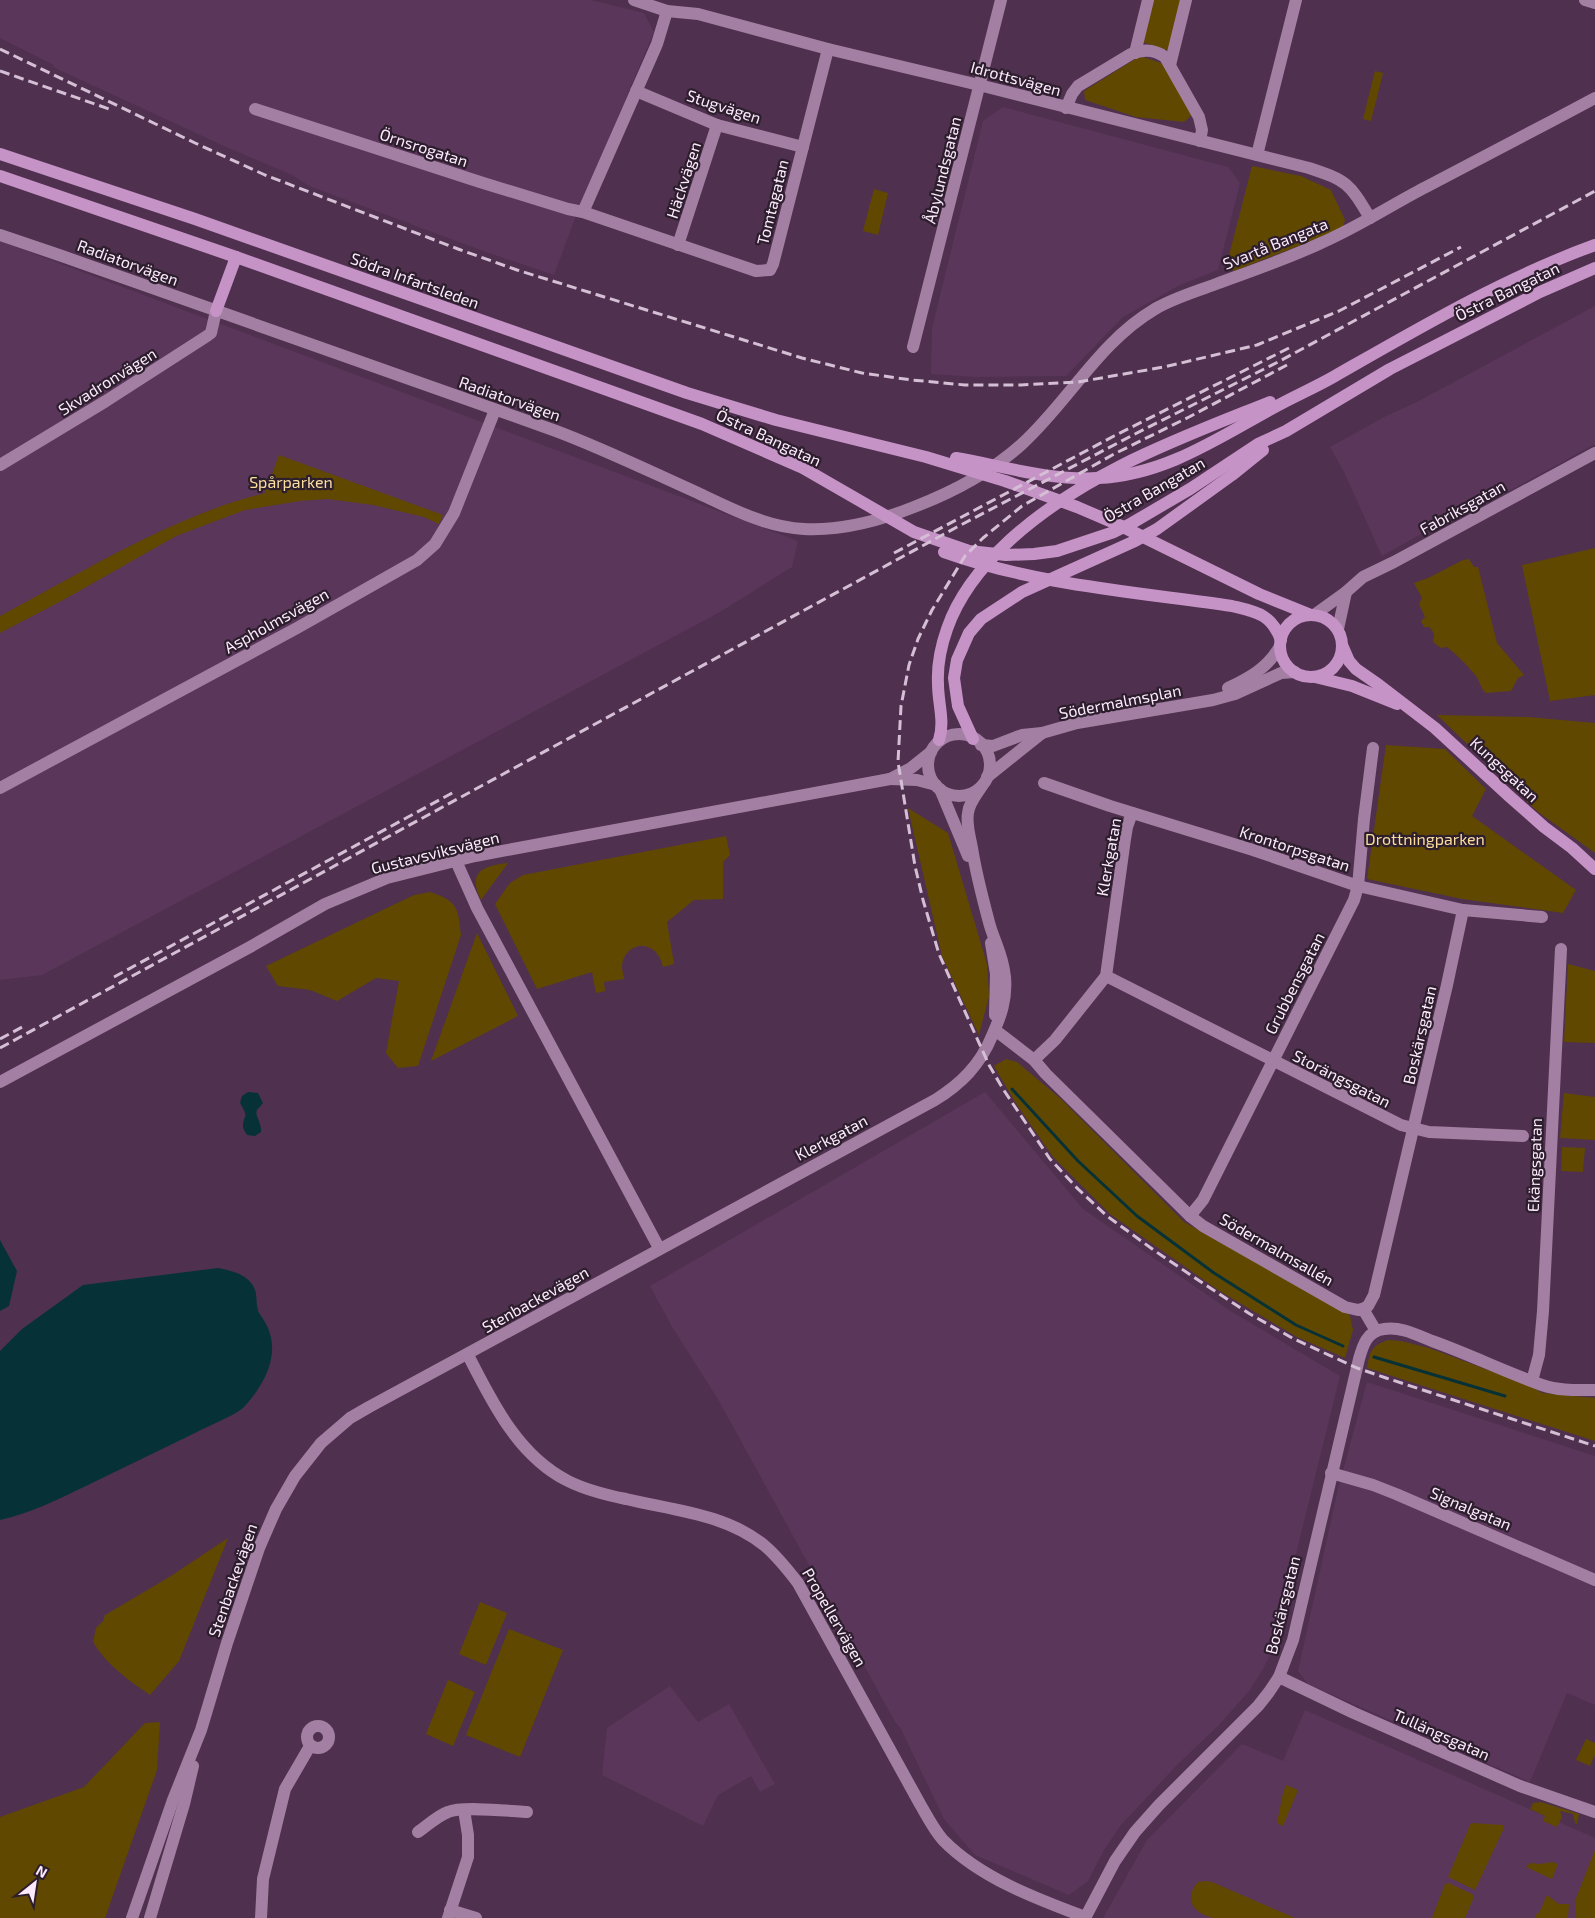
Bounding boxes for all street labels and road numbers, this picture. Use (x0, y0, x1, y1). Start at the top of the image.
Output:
street label: Idrottsvägen (969, 57, 1063, 99)
street label: Stugvägen (684, 85, 764, 127)
street label: Åbylundsgatan (920, 114, 964, 226)
street label: Örnsrogatan (377, 124, 471, 170)
street label: Häckvägen (662, 139, 704, 221)
street label: Tomtagatan (752, 157, 792, 247)
street label: Svartå Bangata (1220, 213, 1330, 273)
street label: Radiatorvägen (75, 235, 181, 289)
street label: Södra Infartsleden (348, 248, 482, 312)
street label: Östra Bangatan (1452, 258, 1562, 324)
street label: Skvadronvägen (54, 343, 160, 419)
street label: Radiatorvägen (457, 372, 563, 424)
street label: Östra Bangatan (714, 404, 824, 470)
street label: Östra Bangatan (1100, 452, 1208, 526)
street label: Fabriksgatan (1416, 476, 1508, 538)
street label: Aspholmsvägen (220, 583, 332, 657)
street label: Södermalmsplan (1057, 680, 1183, 722)
street label: Kungsgatan (1467, 732, 1543, 806)
street label: Klerkgatan (1092, 816, 1124, 898)
street label: Krontorpsgatan (1237, 821, 1353, 875)
street label: Gustavsviksvägen (369, 827, 501, 877)
street label: Grubbensgatan (1260, 929, 1328, 1037)
street label: Boskärsgatan (1398, 984, 1440, 1086)
street label: Storängsgatan (1290, 1045, 1394, 1111)
street label: Klerkgatan (792, 1110, 870, 1164)
street label: Ekängsgatan (1523, 1118, 1545, 1212)
street label: Södermalmsallén (1217, 1209, 1337, 1289)
street label: Stenbackevägen (478, 1262, 592, 1336)
street label: Signalgatan (1427, 1482, 1515, 1534)
street label: Stenbackevägen (204, 1521, 260, 1639)
street label: Boskärsgatan (1261, 1554, 1303, 1656)
street label: Propellervägen (799, 1564, 871, 1670)
street label: Tullängsgatan (1391, 1704, 1493, 1764)

